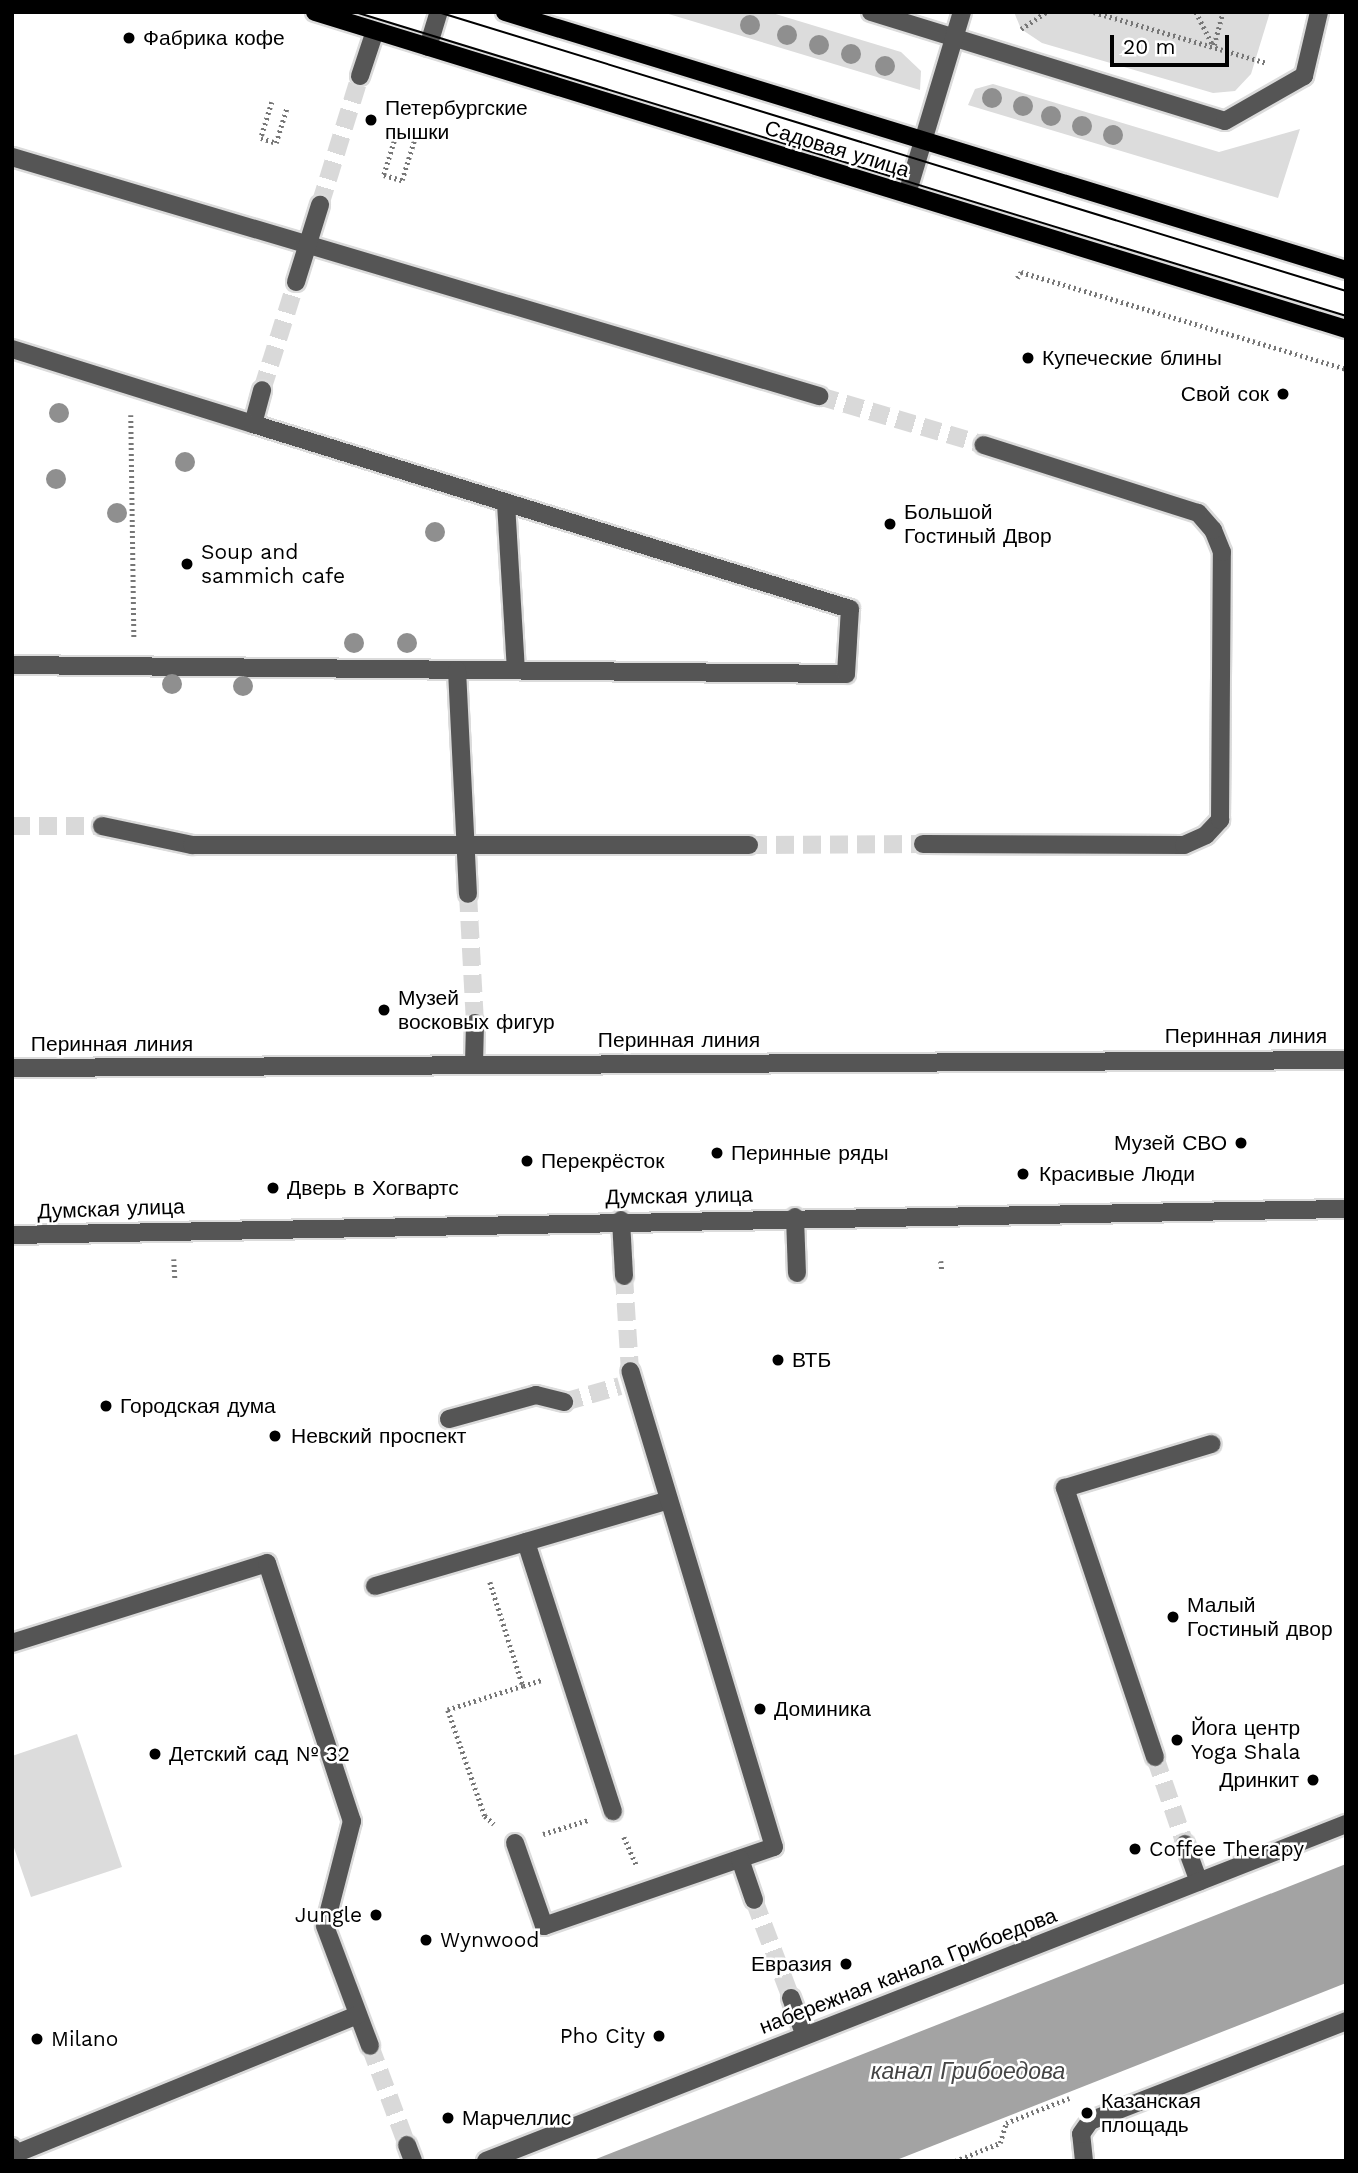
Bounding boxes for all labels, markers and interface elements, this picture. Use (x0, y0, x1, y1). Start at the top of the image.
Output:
scale bar (1113, 21, 1232, 65)
place label: Фабрика кофе (143, 25, 285, 51)
marker: Фабрика кофе (121, 30, 137, 46)
text: 20 m (1123, 34, 1175, 59)
place label: Петербургские пышки (385, 95, 528, 145)
marker: Петербургские пышки (363, 112, 379, 128)
street label: Садовая улица (762, 115, 912, 183)
place label: Купеческие блины (1042, 345, 1222, 371)
marker: Купеческие блины (1020, 350, 1036, 366)
place label: Свой сок (1181, 381, 1269, 407)
marker: Свой сок (1275, 386, 1291, 402)
place label: Большой Гостиный Двор (904, 499, 1052, 549)
marker: Большой Гостиный Двор (882, 516, 898, 532)
place label: Soup and sammich cafe (201, 539, 345, 589)
marker: Soup and sammich cafe (179, 556, 195, 572)
place label: Музей восковых фигур (398, 985, 555, 1035)
marker: Музей восковых фигур (376, 1002, 392, 1018)
street label: Перинная линия (1165, 1023, 1327, 1049)
street label: Перинная линия (598, 1027, 760, 1053)
street label: Перинная линия (31, 1031, 193, 1057)
place label: Музей СВО (1114, 1130, 1227, 1156)
marker: Музей СВО (1233, 1135, 1249, 1151)
place label: Перинные ряды (731, 1140, 888, 1166)
marker: Перинные ряды (709, 1145, 725, 1161)
place label: Перекрёсток (541, 1148, 664, 1174)
marker: Перекрёсток (519, 1153, 535, 1169)
place label: Красивые Люди (1039, 1161, 1195, 1187)
marker: Красивые Люди (1013, 1164, 1033, 1184)
place label: Дверь в Хогвартс (287, 1175, 459, 1201)
marker: Дверь в Хогвартс (265, 1180, 281, 1196)
street label: Думская улица (605, 1182, 753, 1210)
street label: Думская улица (37, 1194, 185, 1224)
place label: ВТБ (792, 1347, 831, 1373)
marker: ВТБ (770, 1352, 786, 1368)
place label: Городская дума (120, 1393, 276, 1419)
marker: Городская дума (98, 1398, 114, 1414)
place label: Невский проспект (291, 1423, 466, 1449)
marker: Невский проспект (265, 1426, 285, 1446)
place label: Малый Гостиный двор (1187, 1592, 1333, 1642)
marker: Малый Гостиный двор (1165, 1609, 1181, 1625)
place label: Доминика (774, 1696, 871, 1722)
marker: Доминика (752, 1701, 768, 1717)
place label: Йога центр Yoga Shala (1191, 1715, 1301, 1765)
marker: Йога центр Yoga Shala (1169, 1732, 1185, 1748)
place label: Детский сад № 32 (169, 1741, 350, 1767)
marker: Детский сад № 32 (147, 1746, 163, 1762)
place label: Дринкит (1219, 1767, 1299, 1793)
marker: Дринкит (1305, 1772, 1321, 1788)
place label: Coffee Therapy (1149, 1836, 1305, 1862)
marker: Coffee Therapy (1127, 1841, 1143, 1857)
place label: Jungle (295, 1902, 362, 1928)
street label: набережная канала Грибоедова (756, 1903, 1060, 2039)
marker: Jungle (368, 1907, 384, 1923)
place label: Wynwood (440, 1927, 539, 1953)
marker: Wynwood (418, 1932, 434, 1948)
place label: Евразия (751, 1951, 832, 1977)
marker: Евразия (838, 1956, 854, 1972)
place label: Pho City (560, 2023, 645, 2049)
place label: Milano (51, 2026, 118, 2052)
marker: Pho City (651, 2028, 667, 2044)
marker: Milano (29, 2031, 45, 2047)
water label: канал Грибоедова (871, 2058, 1065, 2086)
place label: Казанская площадь (1101, 2088, 1201, 2138)
place label: Марчеллис (462, 2105, 571, 2131)
marker: Казанская площадь (1079, 2105, 1095, 2121)
marker: Марчеллис (440, 2110, 456, 2126)

